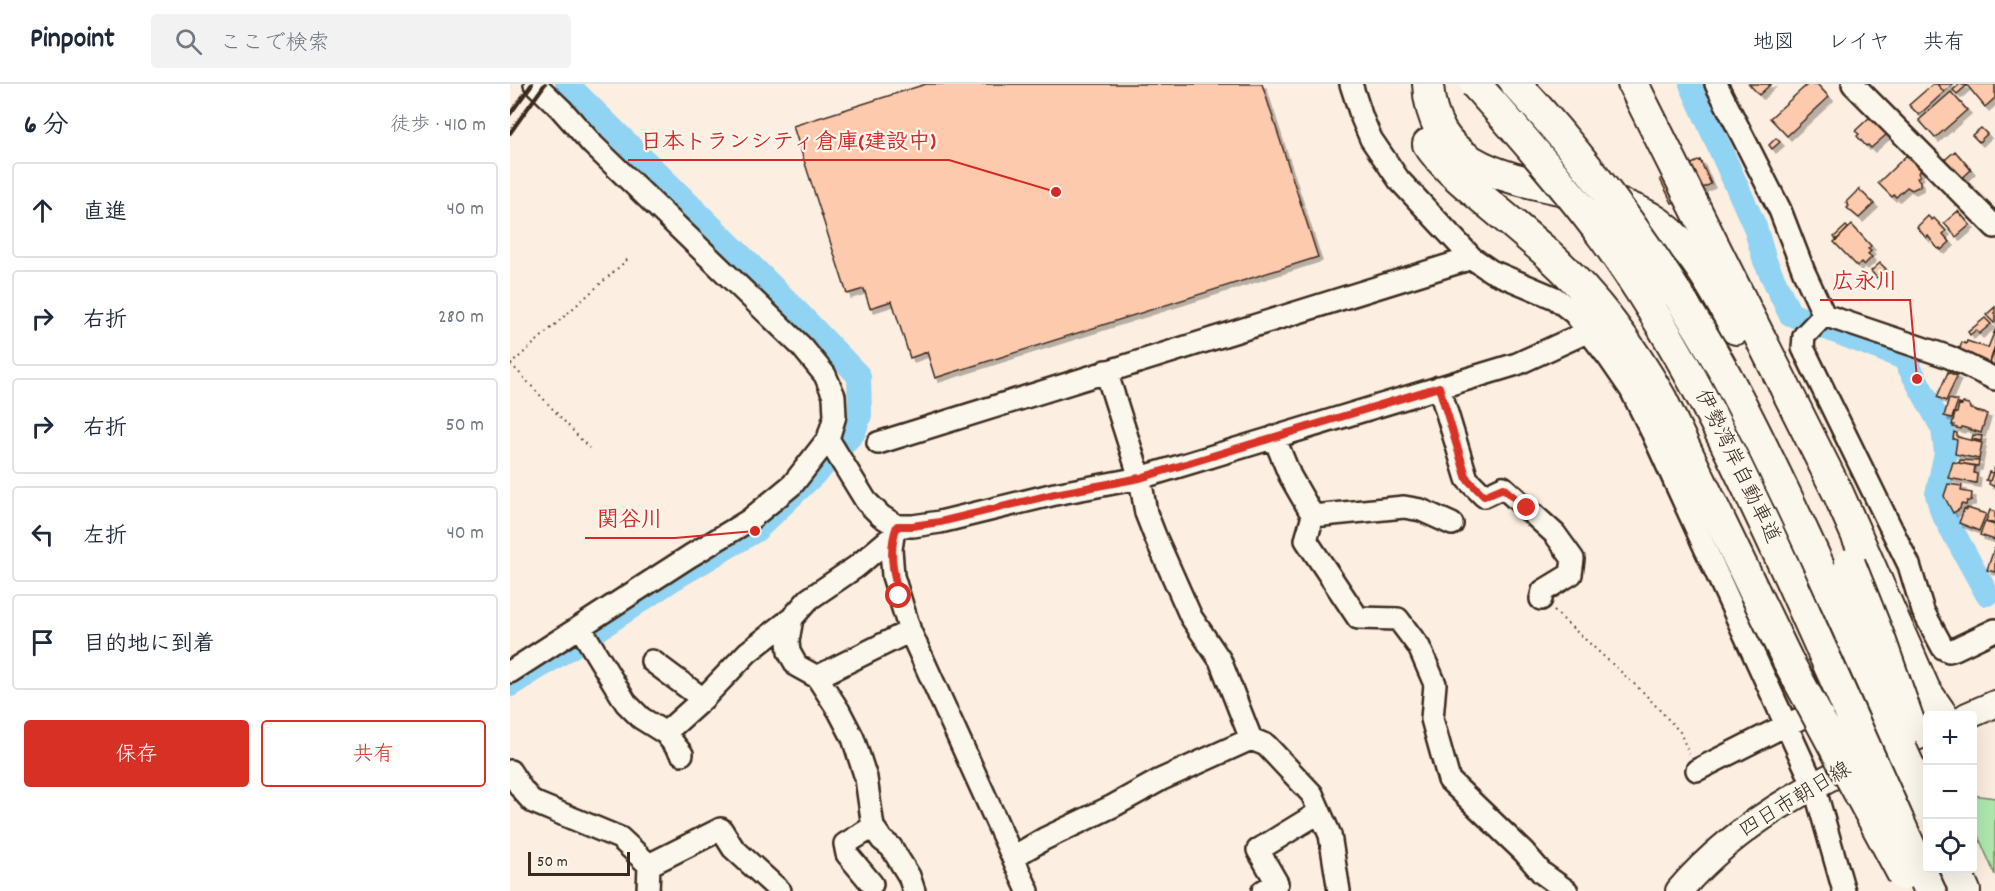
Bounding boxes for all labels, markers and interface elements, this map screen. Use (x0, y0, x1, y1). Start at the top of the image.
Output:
search box (151, 14, 571, 68)
text: Pinpoint (30, 21, 115, 61)
icon: search (172, 25, 205, 58)
text: ここで検索 (220, 29, 330, 60)
text: 地図 (1753, 29, 1795, 59)
text: レイヤ (1828, 29, 1890, 59)
text: 共有 (1923, 29, 1965, 59)
text: 6 分 (24, 108, 69, 145)
text: 徒歩 · 410 m (390, 112, 486, 140)
callout: 日本トランシティ倉庫(建設中) (628, 120, 949, 160)
text: 日本トランシティ倉庫(建設中) (640, 128, 936, 159)
icon: ahead (26, 194, 59, 227)
text: 40 m (446, 196, 484, 224)
text: 直進 (83, 198, 127, 229)
callout: 広永川 (1820, 260, 1910, 300)
text: 広永川 (1832, 268, 1898, 299)
icon: right (26, 302, 59, 335)
text: 280 m (438, 304, 484, 332)
text: 右折 (83, 306, 127, 337)
street label: 伊勢湾岸自動車道 (1686, 385, 1786, 549)
icon: right (26, 410, 59, 443)
text: 50 m (446, 412, 484, 440)
text: 右折 (83, 414, 127, 445)
route end (1513, 494, 1539, 520)
callout: 関谷川 (585, 498, 675, 538)
text: 関谷川 (597, 506, 663, 537)
icon: left (26, 518, 59, 551)
text: 40 m (446, 520, 484, 548)
text: 左折 (83, 522, 127, 553)
route start (885, 582, 911, 608)
icon: arrive (26, 626, 59, 659)
text: 目的地に到着 (83, 630, 215, 661)
map controls (1923, 711, 1977, 873)
button: + (1923, 711, 1977, 765)
button: 保存 (24, 720, 249, 787)
button: 共有 (261, 720, 486, 787)
street label: 四日市朝日線 (1734, 756, 1858, 846)
button: − (1923, 765, 1977, 819)
button: locate (1923, 819, 1977, 873)
scale bar (528, 849, 630, 876)
text: 50 m (537, 851, 568, 874)

